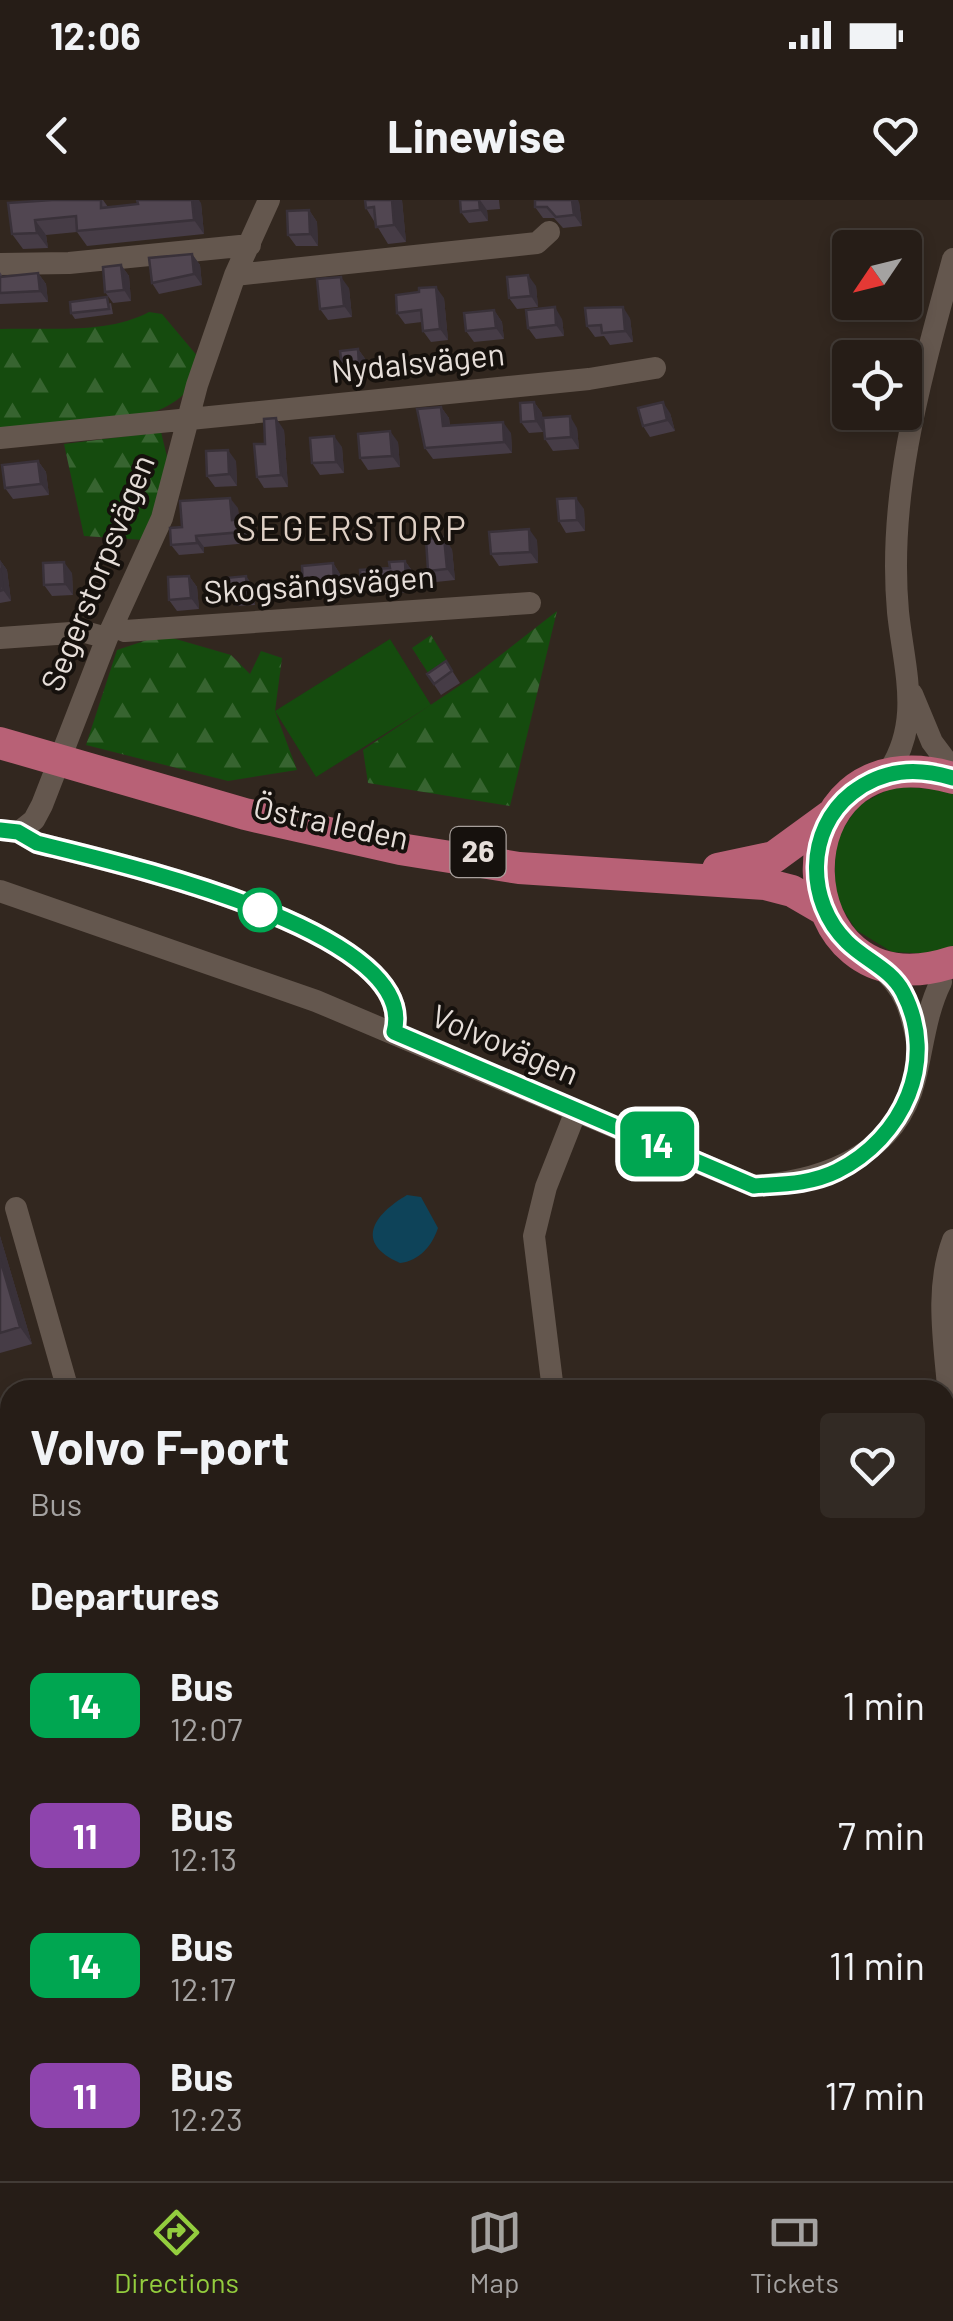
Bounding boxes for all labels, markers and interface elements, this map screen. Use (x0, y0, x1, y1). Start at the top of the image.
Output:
text: 12:06 (50, 12, 141, 58)
icon: back (30, 108, 85, 163)
text: Linewise (387, 108, 566, 162)
icon: heart (868, 108, 923, 163)
north arrow (832, 230, 922, 320)
map controls (832, 230, 922, 430)
street label: Nydalsvägen (329, 333, 506, 389)
button: locate (832, 340, 922, 430)
street label: Segerstorpsvägen (31, 448, 161, 696)
district label: SEGERSTORP (236, 506, 468, 548)
street label: Skogsängsvägen (202, 556, 436, 610)
street label: Östra leden (250, 786, 412, 856)
road number: 26 (450, 827, 506, 877)
unlabelled marker (239, 889, 281, 931)
street label: Volvovägen (426, 995, 585, 1091)
line badge: 14 (612, 1112, 702, 1176)
text: 14 (640, 1123, 674, 1165)
button: heart (820, 1413, 925, 1518)
text: Volvo F-port (30, 1417, 290, 1475)
text: Bus (30, 1484, 82, 1522)
text: Departures (30, 1572, 219, 1618)
text: Bus (170, 1663, 233, 1709)
text: 1 min (843, 1682, 925, 1728)
text: 14 (68, 1684, 102, 1726)
text: 12:07 (170, 1709, 242, 1747)
text: Bus (170, 1793, 233, 1839)
text: 7 min (838, 1812, 925, 1858)
text: 11 (72, 1814, 98, 1856)
text: 12:13 (170, 1839, 237, 1877)
text: Bus (170, 1923, 233, 1969)
text: 11 min (829, 1942, 925, 1988)
text: 14 (68, 1944, 102, 1986)
text: 12:17 (170, 1969, 236, 2007)
text: Bus (170, 2053, 233, 2099)
text: 17 min (825, 2072, 925, 2118)
text: 11 (72, 2074, 98, 2116)
text: 12:23 (170, 2099, 243, 2137)
tab: Directions (114, 2205, 239, 2299)
tab: Map (467, 2205, 522, 2299)
tab: Tickets (750, 2205, 839, 2299)

